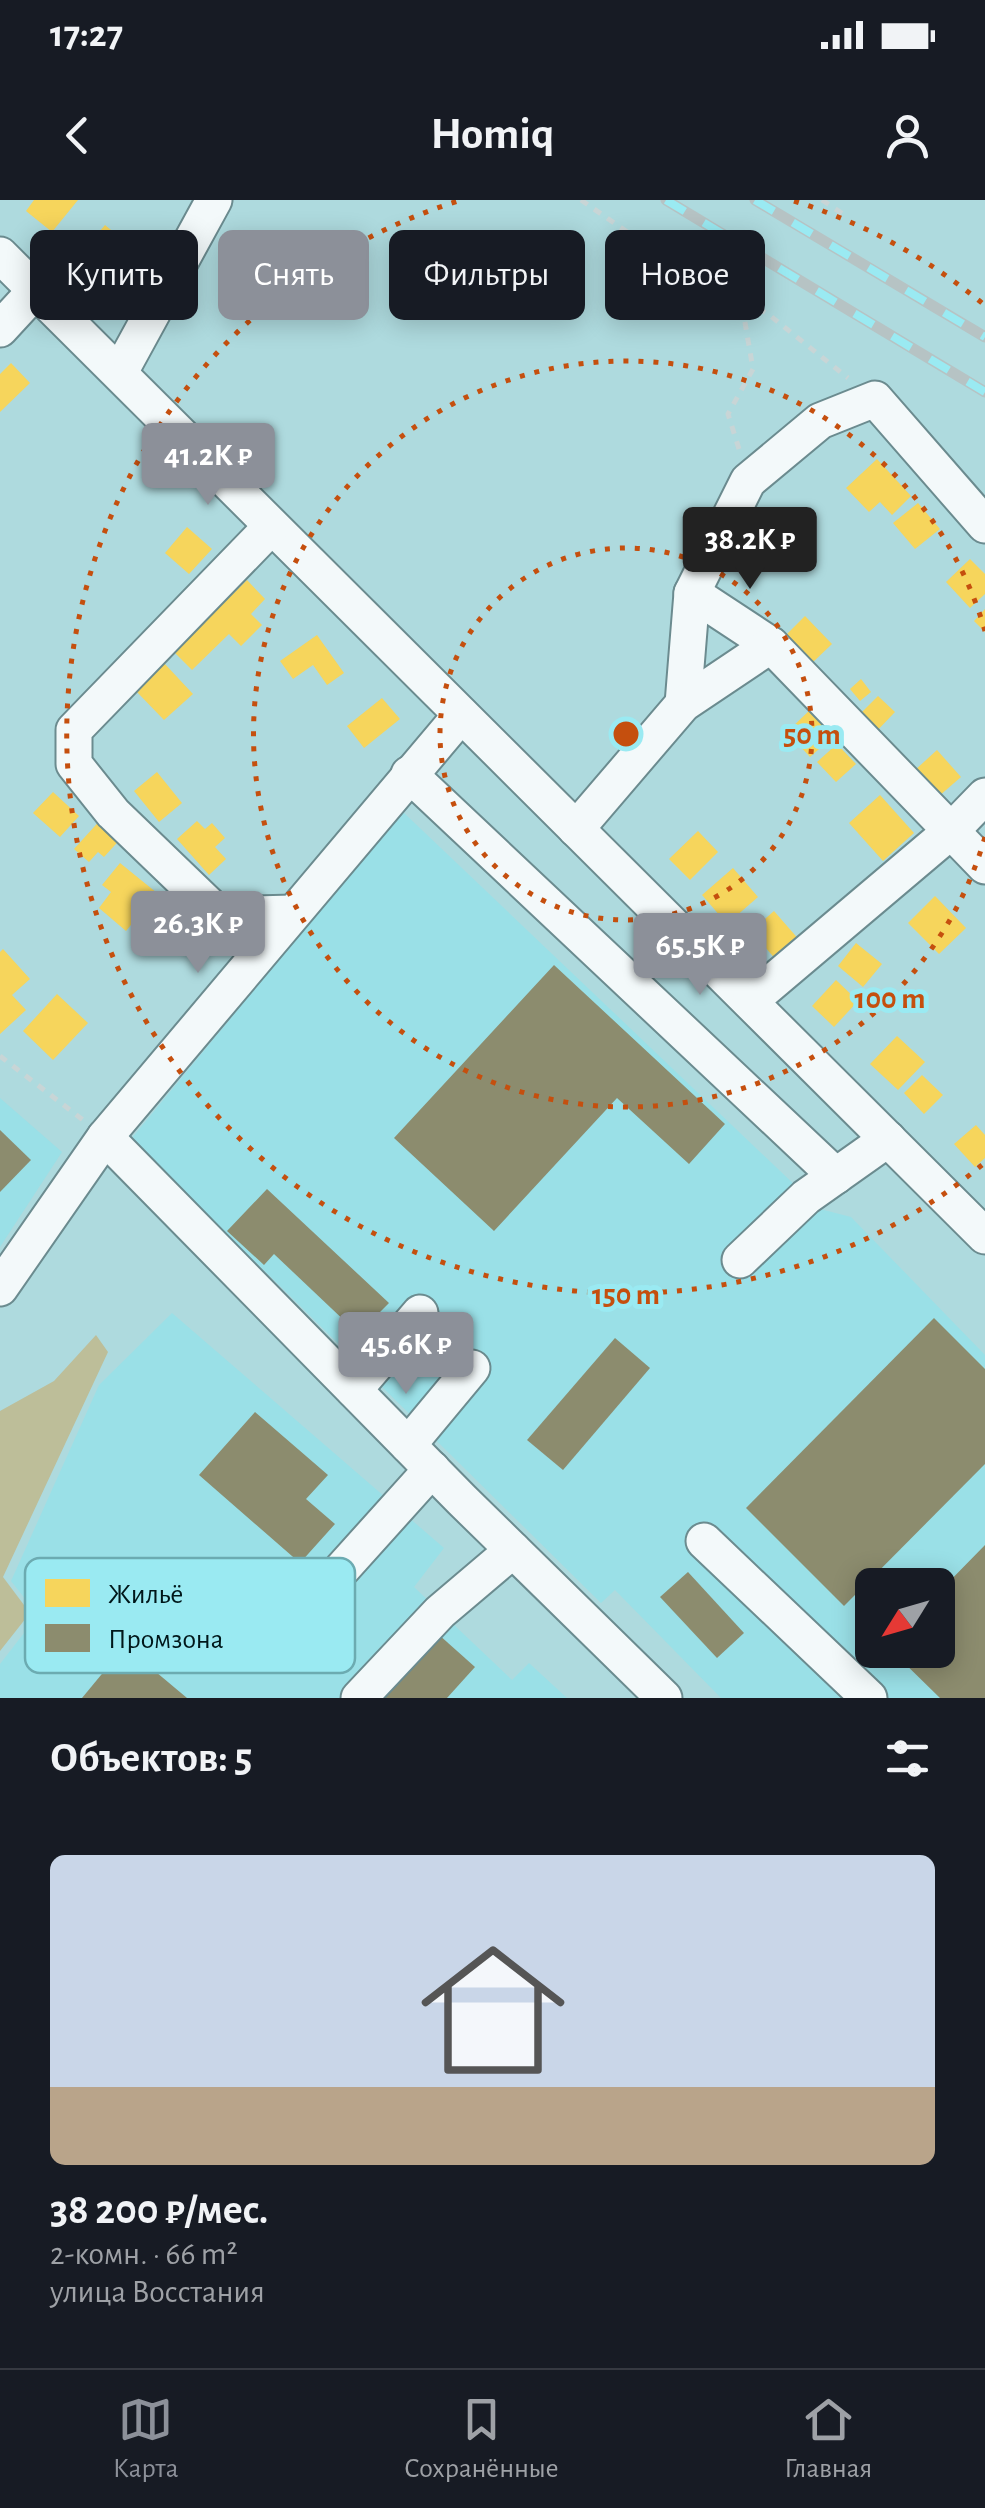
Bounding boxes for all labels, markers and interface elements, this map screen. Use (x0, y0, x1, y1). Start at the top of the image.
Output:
text: 17:27 (50, 16, 123, 54)
icon: back (50, 108, 105, 163)
icon: person (880, 108, 935, 163)
text: Homiq (431, 112, 554, 157)
chip: Купить (30, 230, 198, 320)
chip: Снять (218, 230, 369, 320)
chip: Фильтры (389, 230, 585, 320)
chip: Новое (605, 230, 765, 320)
pin: 41.2K ₽ (116, 423, 300, 508)
text: 41.2K ₽ (164, 439, 252, 471)
pin: 38.2K ₽ (658, 507, 842, 592)
text: 38.2K ₽ (705, 523, 795, 555)
centre of rings (608, 716, 644, 752)
text: 50 m (783, 720, 841, 750)
pin: 26.3K ₽ (106, 891, 290, 976)
text: 26.3K ₽ (153, 907, 243, 939)
pin: 65.5K ₽ (608, 913, 792, 998)
text: 65.5K ₽ (656, 929, 744, 961)
text: 100 m (855, 984, 925, 1014)
text: 150 m (592, 1280, 660, 1310)
pin: 45.6K ₽ (314, 1312, 498, 1397)
text: 45.6K ₽ (360, 1328, 452, 1360)
legend (25, 1558, 355, 1673)
north arrow (855, 1568, 955, 1668)
map controls (855, 1568, 955, 1668)
text: Жильё (108, 1581, 183, 1609)
text: Промзона (108, 1626, 224, 1654)
icon: filters (880, 1731, 935, 1786)
text: Объектов: 5 (50, 1737, 252, 1779)
icon: home (403, 1920, 583, 2100)
text: 38 200 ₽/мес. (50, 2189, 268, 2231)
text: 2-комн. · 66 m² (50, 2238, 238, 2270)
text: улица Восстания (50, 2276, 265, 2308)
tab: Карта (113, 2392, 178, 2486)
tab: Сохранённые (404, 2392, 559, 2486)
tab: Главная (784, 2392, 872, 2486)

